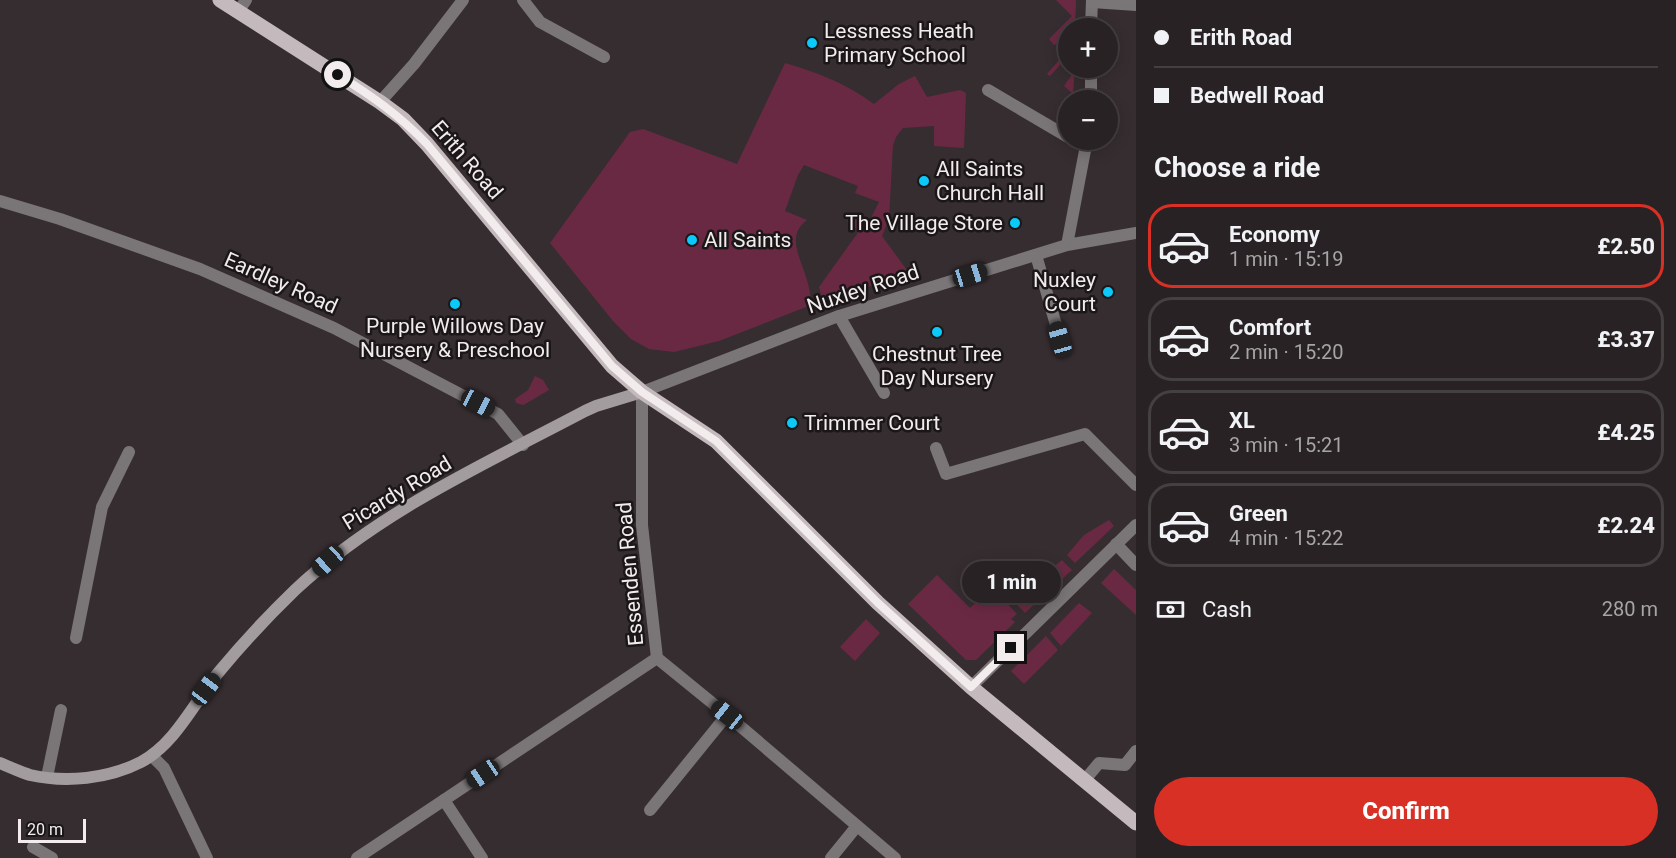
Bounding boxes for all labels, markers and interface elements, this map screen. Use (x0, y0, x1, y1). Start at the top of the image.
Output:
map controls (1058, 18, 1118, 150)
button: + (1058, 18, 1118, 78)
place label: Lessness Heath Primary School (824, 19, 974, 67)
text: Erith Road (1190, 25, 1292, 50)
marker: Lessness Heath Primary School (805, 36, 819, 50)
route start (324, 61, 351, 88)
text: Bedwell Road (1190, 83, 1324, 108)
button: − (1058, 90, 1118, 150)
street label: Erith Road (426, 116, 508, 204)
text: Choose a ride (1154, 152, 1320, 184)
place label: All Saints Church Hall (936, 157, 1044, 205)
marker: All Saints Church Hall (917, 174, 931, 188)
place label: The Village Store (845, 211, 1003, 235)
marker: The Village Store (1008, 216, 1022, 230)
icon: car (1157, 219, 1211, 273)
text: Economy (1229, 222, 1320, 247)
place label: All Saints (704, 228, 791, 252)
marker: All Saints (685, 233, 699, 247)
text: £2.50 (1597, 234, 1655, 259)
street label: Eardley Road (221, 247, 341, 319)
text: 1 min · 15:19 (1229, 247, 1344, 271)
street label: Nuxley Road (804, 260, 922, 318)
car (950, 261, 990, 289)
place label: Nuxley Court (1033, 268, 1096, 316)
marker: Nuxley Court (1101, 285, 1115, 299)
marker: Purple Willows Day Nursery & Preschool (448, 297, 462, 311)
icon: car (1157, 312, 1211, 366)
place label: Purple Willows Day Nursery & Preschool (360, 314, 550, 362)
text: Comfort (1229, 315, 1311, 340)
car (1046, 319, 1074, 359)
marker: Chestnut Tree Day Nursery (930, 325, 944, 339)
text: £3.37 (1597, 327, 1655, 352)
text: 2 min · 15:20 (1229, 340, 1344, 364)
place label: Chestnut Tree Day Nursery (872, 342, 1002, 390)
car (458, 387, 498, 419)
icon: car (1157, 405, 1211, 459)
text: XL (1229, 408, 1255, 433)
place label: Trimmer Court (804, 411, 940, 435)
marker: Trimmer Court (785, 416, 799, 430)
text: £4.25 (1597, 420, 1655, 445)
text: 3 min · 15:21 (1229, 433, 1344, 457)
street label: Picardy Road (338, 451, 456, 535)
icon: car (1157, 498, 1211, 552)
street label: Essenden Road (612, 501, 648, 647)
text: Green (1229, 501, 1288, 526)
text: £2.24 (1597, 513, 1655, 538)
text: 4 min · 15:22 (1229, 526, 1344, 550)
car (309, 542, 347, 580)
callout: 1 min (962, 561, 1060, 603)
text: 1 min (986, 570, 1037, 594)
icon: cash (1154, 593, 1187, 626)
text: Cash (1202, 597, 1252, 622)
text: 280 m (1602, 597, 1658, 621)
route end (997, 634, 1024, 661)
car (188, 669, 224, 709)
car (707, 697, 747, 733)
car (463, 756, 503, 792)
button: Confirm (1154, 777, 1658, 846)
scale bar (18, 816, 86, 844)
text: 20 m (27, 820, 63, 839)

